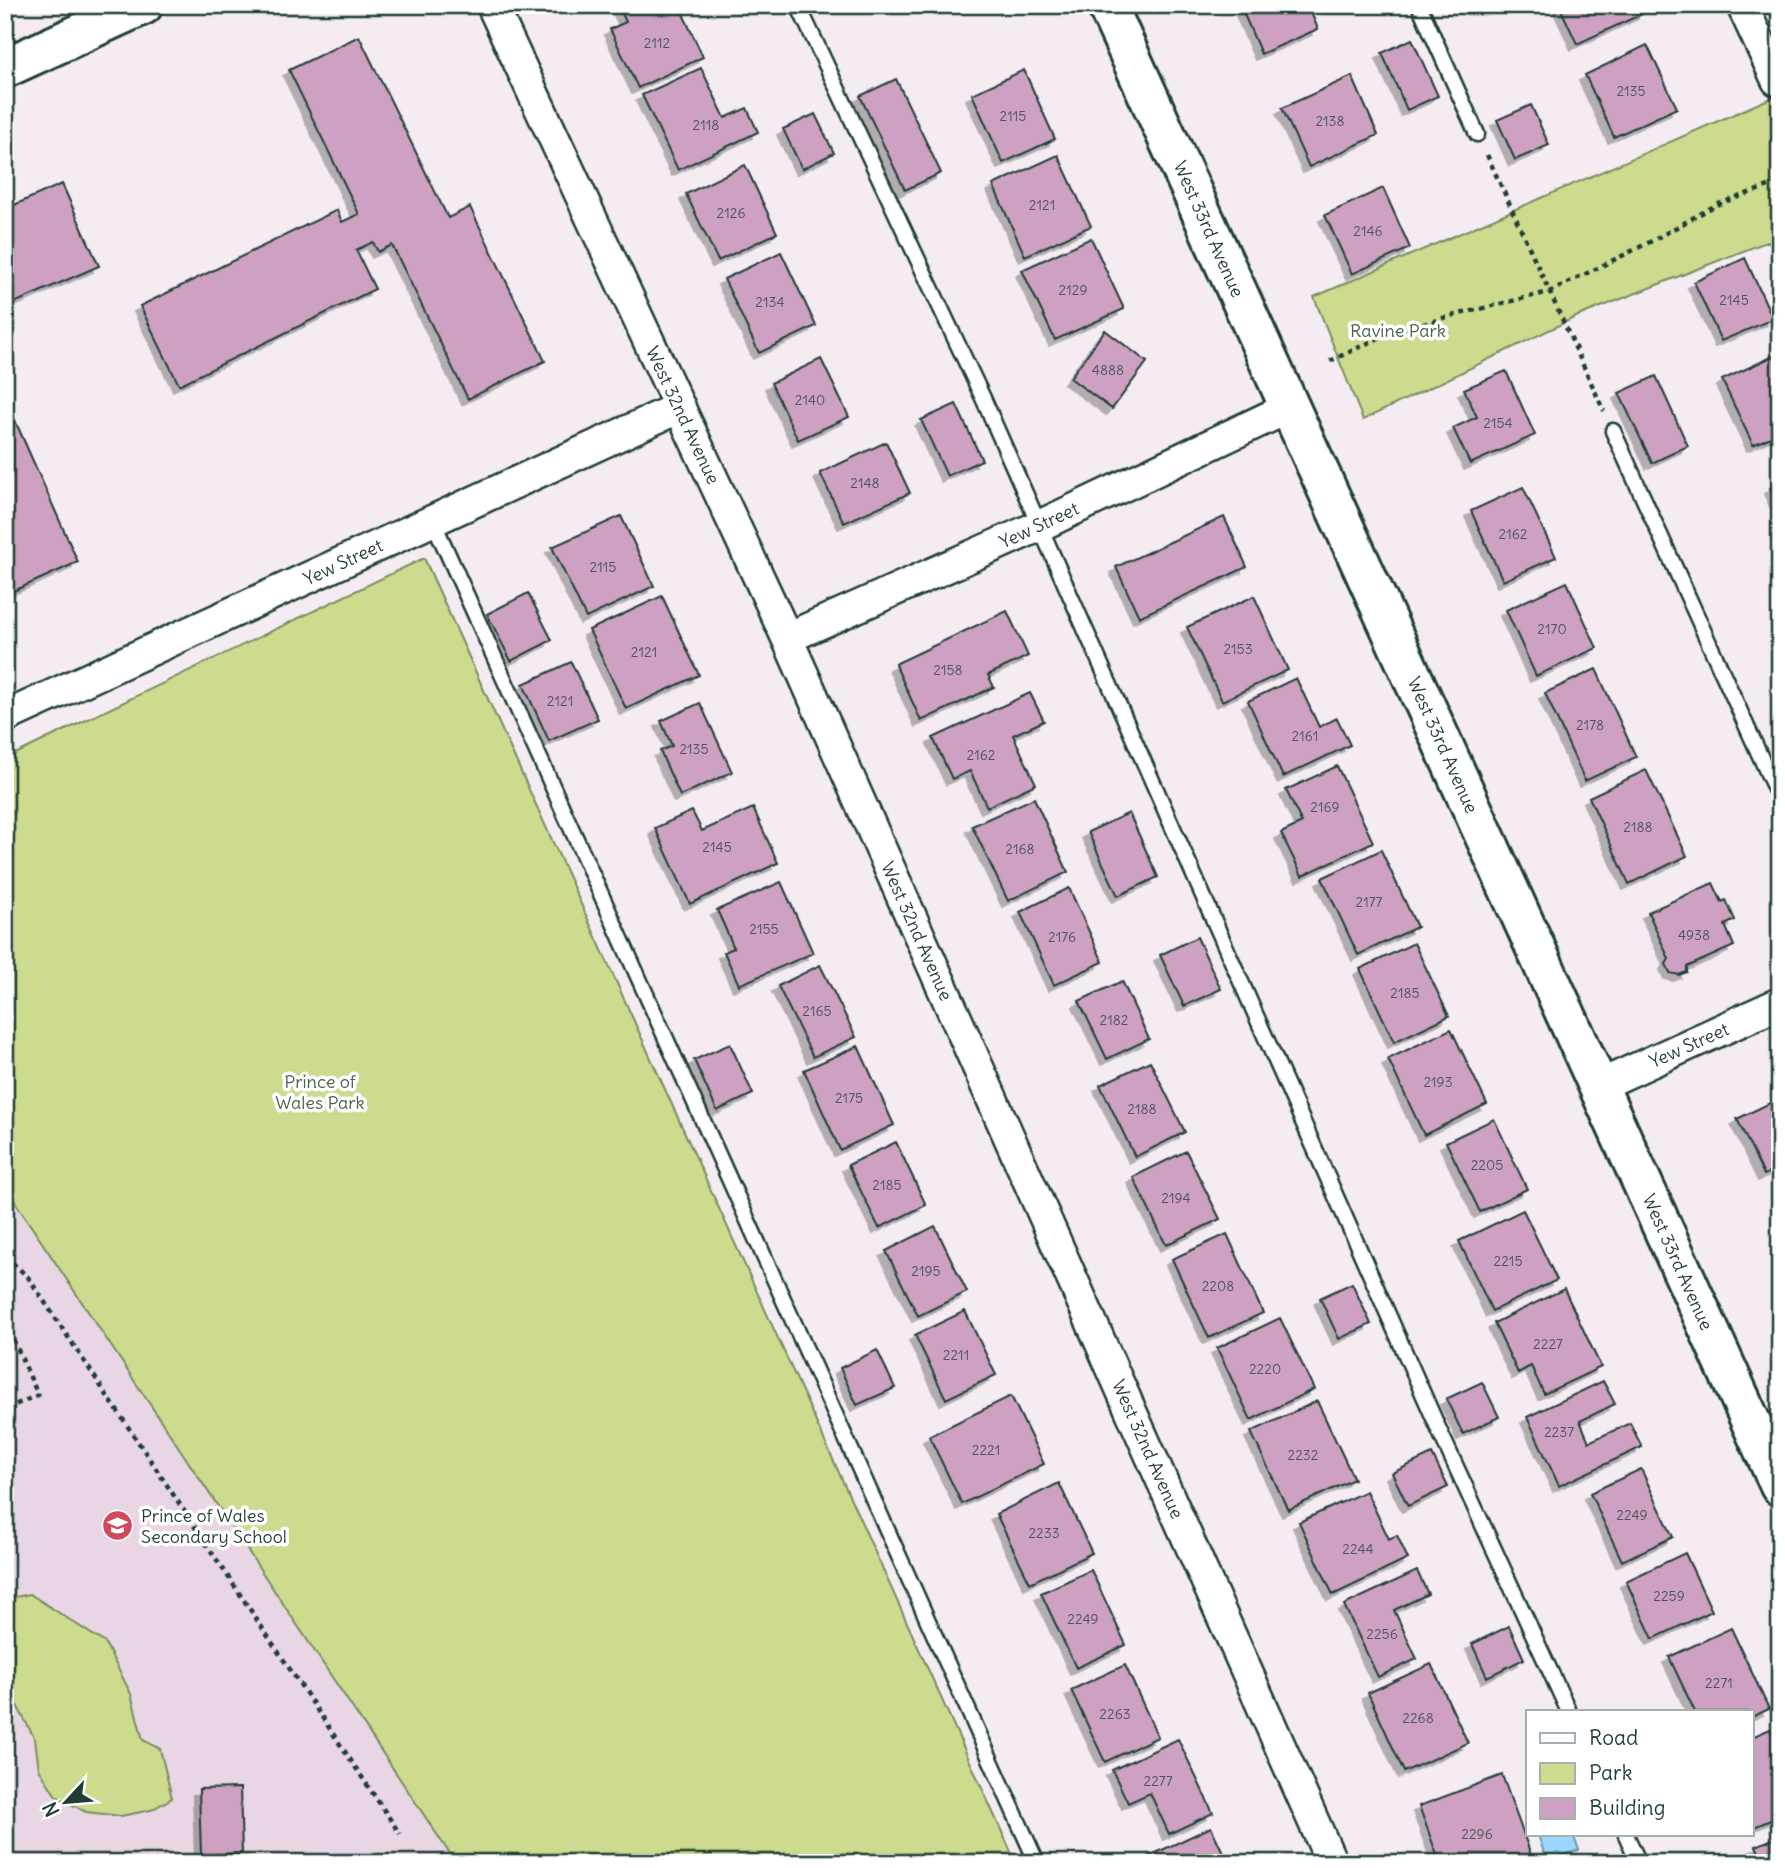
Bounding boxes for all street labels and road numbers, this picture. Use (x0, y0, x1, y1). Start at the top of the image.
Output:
street label: West 33rd Avenue (1169, 157, 1249, 301)
street label: West 32nd Avenue (641, 342, 725, 488)
street label: Yew Street (996, 497, 1082, 553)
street label: Yew Street (300, 534, 386, 590)
street label: West 33rd Avenue (1403, 673, 1483, 817)
street label: West 32nd Avenue (876, 858, 958, 1004)
street label: Yew Street (1646, 1017, 1732, 1073)
street label: West 33rd Avenue (1638, 1190, 1718, 1334)
street label: West 32nd Avenue (1107, 1376, 1189, 1522)

